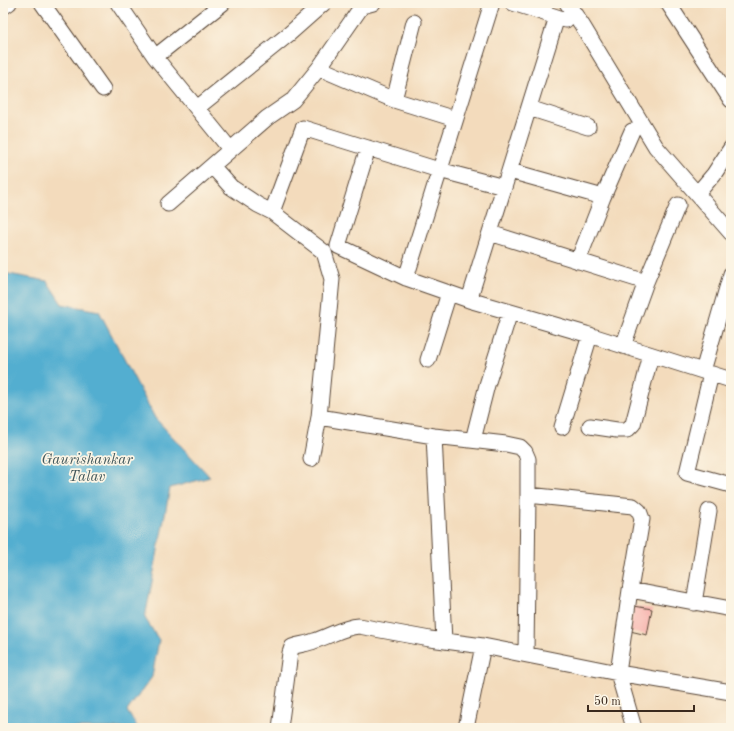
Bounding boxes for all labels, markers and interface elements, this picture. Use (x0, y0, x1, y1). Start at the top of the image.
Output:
water label: Gaurishankar Talav (41, 453, 133, 485)
scale bar (588, 687, 694, 713)
text: 50 m (594, 695, 621, 708)

